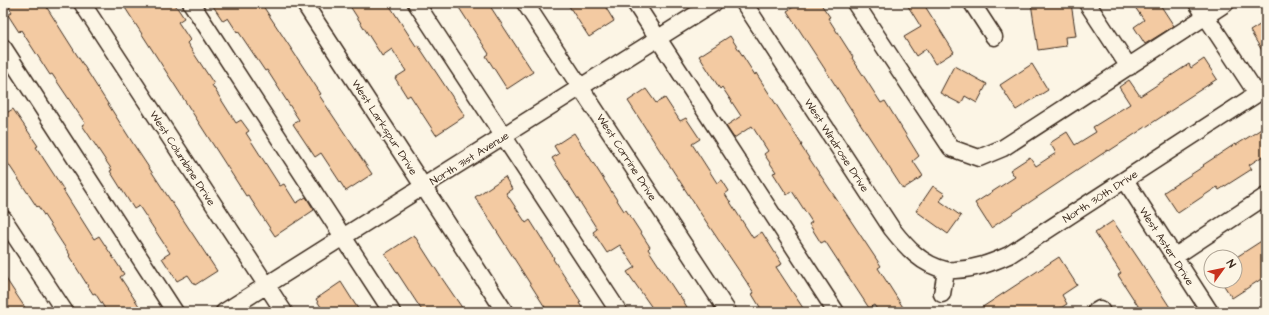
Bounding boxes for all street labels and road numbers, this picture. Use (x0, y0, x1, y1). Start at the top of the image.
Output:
street label: West Larkspur Drive (348, 77, 421, 178)
street label: West Windrose Drive (801, 96, 872, 195)
street label: West Columbine Drive (146, 108, 219, 209)
street label: West Corrine Drive (593, 111, 660, 204)
street label: North 31st Avenue (427, 128, 512, 189)
street label: North 30th Drive (1060, 166, 1141, 226)
street label: West Aster Drive (1136, 204, 1198, 288)

